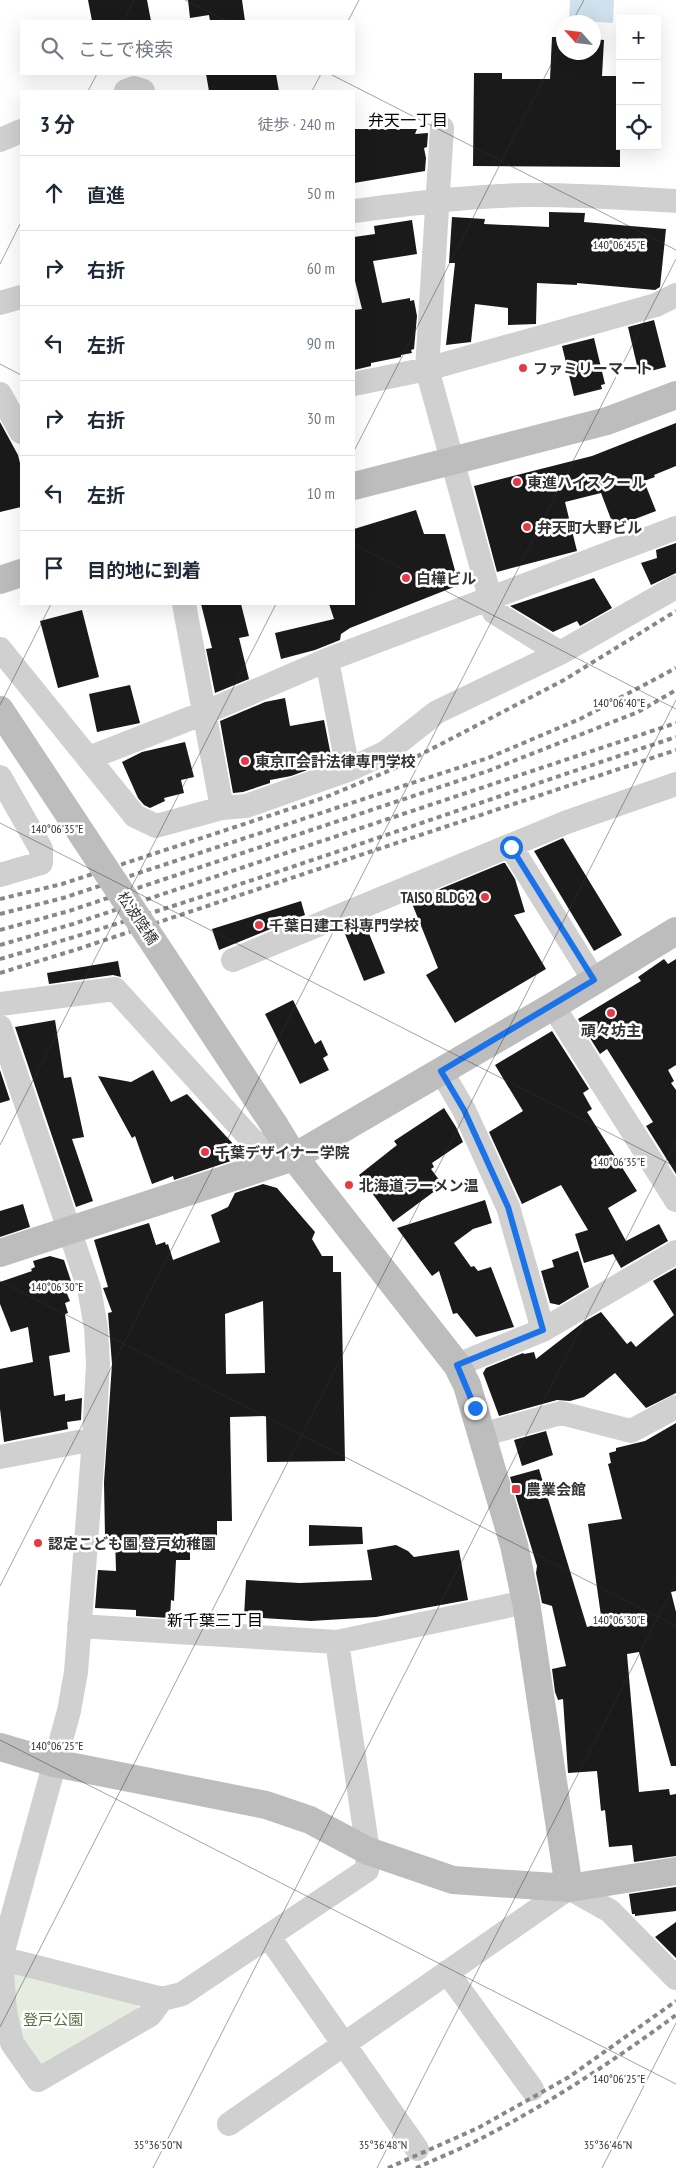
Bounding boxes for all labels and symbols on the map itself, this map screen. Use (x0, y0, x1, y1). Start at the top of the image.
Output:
north arrow (556, 15, 601, 60)
district label: 弁天一丁目 (368, 110, 448, 130)
text: 140°06'45"E (593, 237, 645, 252)
place label: ファミリーマート (533, 359, 653, 378)
marker: ファミリーマート (517, 362, 529, 374)
place label: 東進ハイスクール (527, 473, 646, 492)
marker: 東進ハイスクール (511, 476, 523, 488)
place label: 弁天町大野ビル (537, 518, 642, 537)
marker: 弁天町大野ビル (521, 521, 533, 533)
place label: 白樺ビル (416, 569, 476, 588)
marker: 白樺ビル (400, 572, 412, 584)
text: 140°06'40"E (593, 695, 645, 710)
place label: 東京IT会計法律専門学校 (255, 752, 416, 771)
marker: 東京IT会計法律専門学校 (239, 755, 251, 767)
text: 140°06'35"E (31, 821, 83, 836)
route start (500, 836, 523, 859)
street label: 松波陸橋 (113, 888, 163, 948)
place label: TAISO BLDG 2 (401, 888, 475, 907)
marker: TAISO BLDG 2 (479, 891, 491, 903)
place label: 千葉日建工科専門学校 (269, 916, 419, 935)
marker: 千葉日建工科専門学校 (253, 919, 265, 931)
marker: 頑々坊主 (605, 1007, 617, 1019)
place label: 頑々坊主 (581, 1021, 641, 1040)
place label: 千葉デザイナー学院 (215, 1143, 350, 1162)
marker: 千葉デザイナー学院 (199, 1146, 211, 1158)
text: 140°06'35"E (593, 1154, 645, 1169)
place label: 北海道ラーメン温 (359, 1176, 478, 1195)
marker: 北海道ラーメン温 (343, 1179, 355, 1191)
text: 140°06'30"E (31, 1279, 83, 1294)
route end (464, 1397, 487, 1420)
place label: 農業会館 (526, 1480, 586, 1499)
marker: 農業会館 (510, 1483, 522, 1495)
place label: 認定こども園 登戸幼稚園 (48, 1534, 216, 1553)
marker: 認定こども園 登戸幼稚園 (32, 1537, 44, 1549)
district label: 新千葉三丁目 (167, 1610, 263, 1630)
text: 140°06'30"E (593, 1612, 645, 1627)
text: 140°06'25"E (31, 1738, 83, 1753)
park label: 登戸公園 (23, 2010, 83, 2029)
text: 140°06'25"E (593, 2071, 645, 2086)
text: 35°36'50"N (134, 2137, 182, 2152)
text: 35°36'48"N (359, 2137, 407, 2152)
text: 35°36'46"N (584, 2137, 632, 2152)

